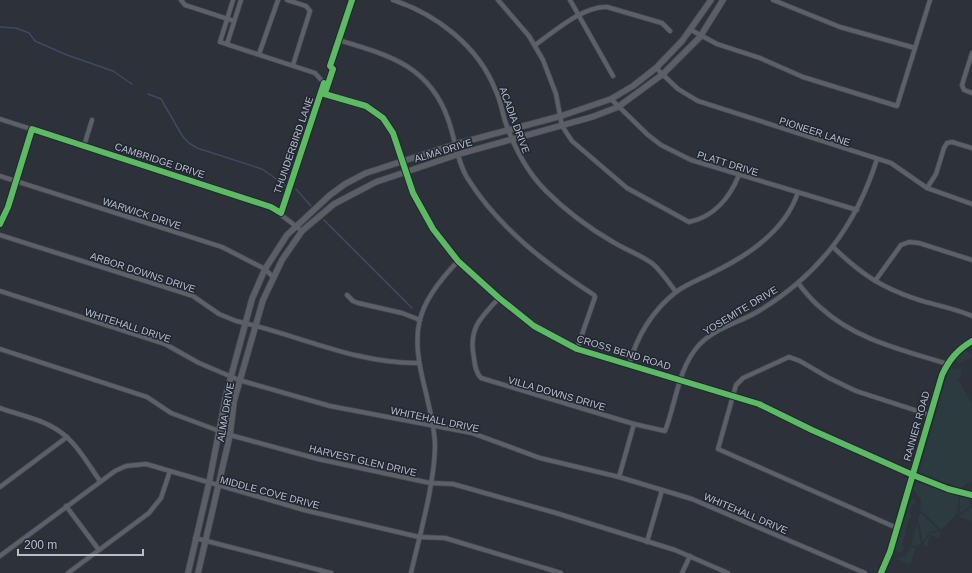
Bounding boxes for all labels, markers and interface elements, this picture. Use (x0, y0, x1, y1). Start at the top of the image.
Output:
street label: ACADIA DRIVE (497, 85, 532, 155)
street label: THUNDERBIRD LANE (272, 95, 315, 195)
street label: PIONEER LANE (778, 115, 852, 148)
street label: ALMA DRIVE (413, 136, 474, 165)
street label: CAMBRIDGE DRIVE (113, 141, 207, 180)
street label: PLATT DRIVE (696, 149, 760, 178)
street label: WARWICK DRIVE (101, 196, 183, 232)
street label: ARBOR DOWNS DRIVE (89, 250, 197, 295)
street label: YOSEMITE DRIVE (701, 284, 780, 337)
street label: WHITEHALL DRIVE (83, 306, 173, 345)
street label: CROSS BEND ROAD (575, 333, 672, 372)
street label: VILLA DOWNS DRIVE (507, 374, 607, 413)
street label: ALMA DRIVE (215, 381, 236, 443)
street label: RAINIER ROAD (901, 390, 932, 462)
street label: WHITEHALL DRIVE (390, 405, 480, 434)
street label: HARVEST GLEN DRIVE (308, 443, 418, 478)
street label: MIDDLE COVE DRIVE (219, 474, 321, 511)
street label: WHITEHALL DRIVE (702, 491, 790, 536)
scale bar (18, 531, 143, 557)
text: 200 m (24, 538, 57, 552)

